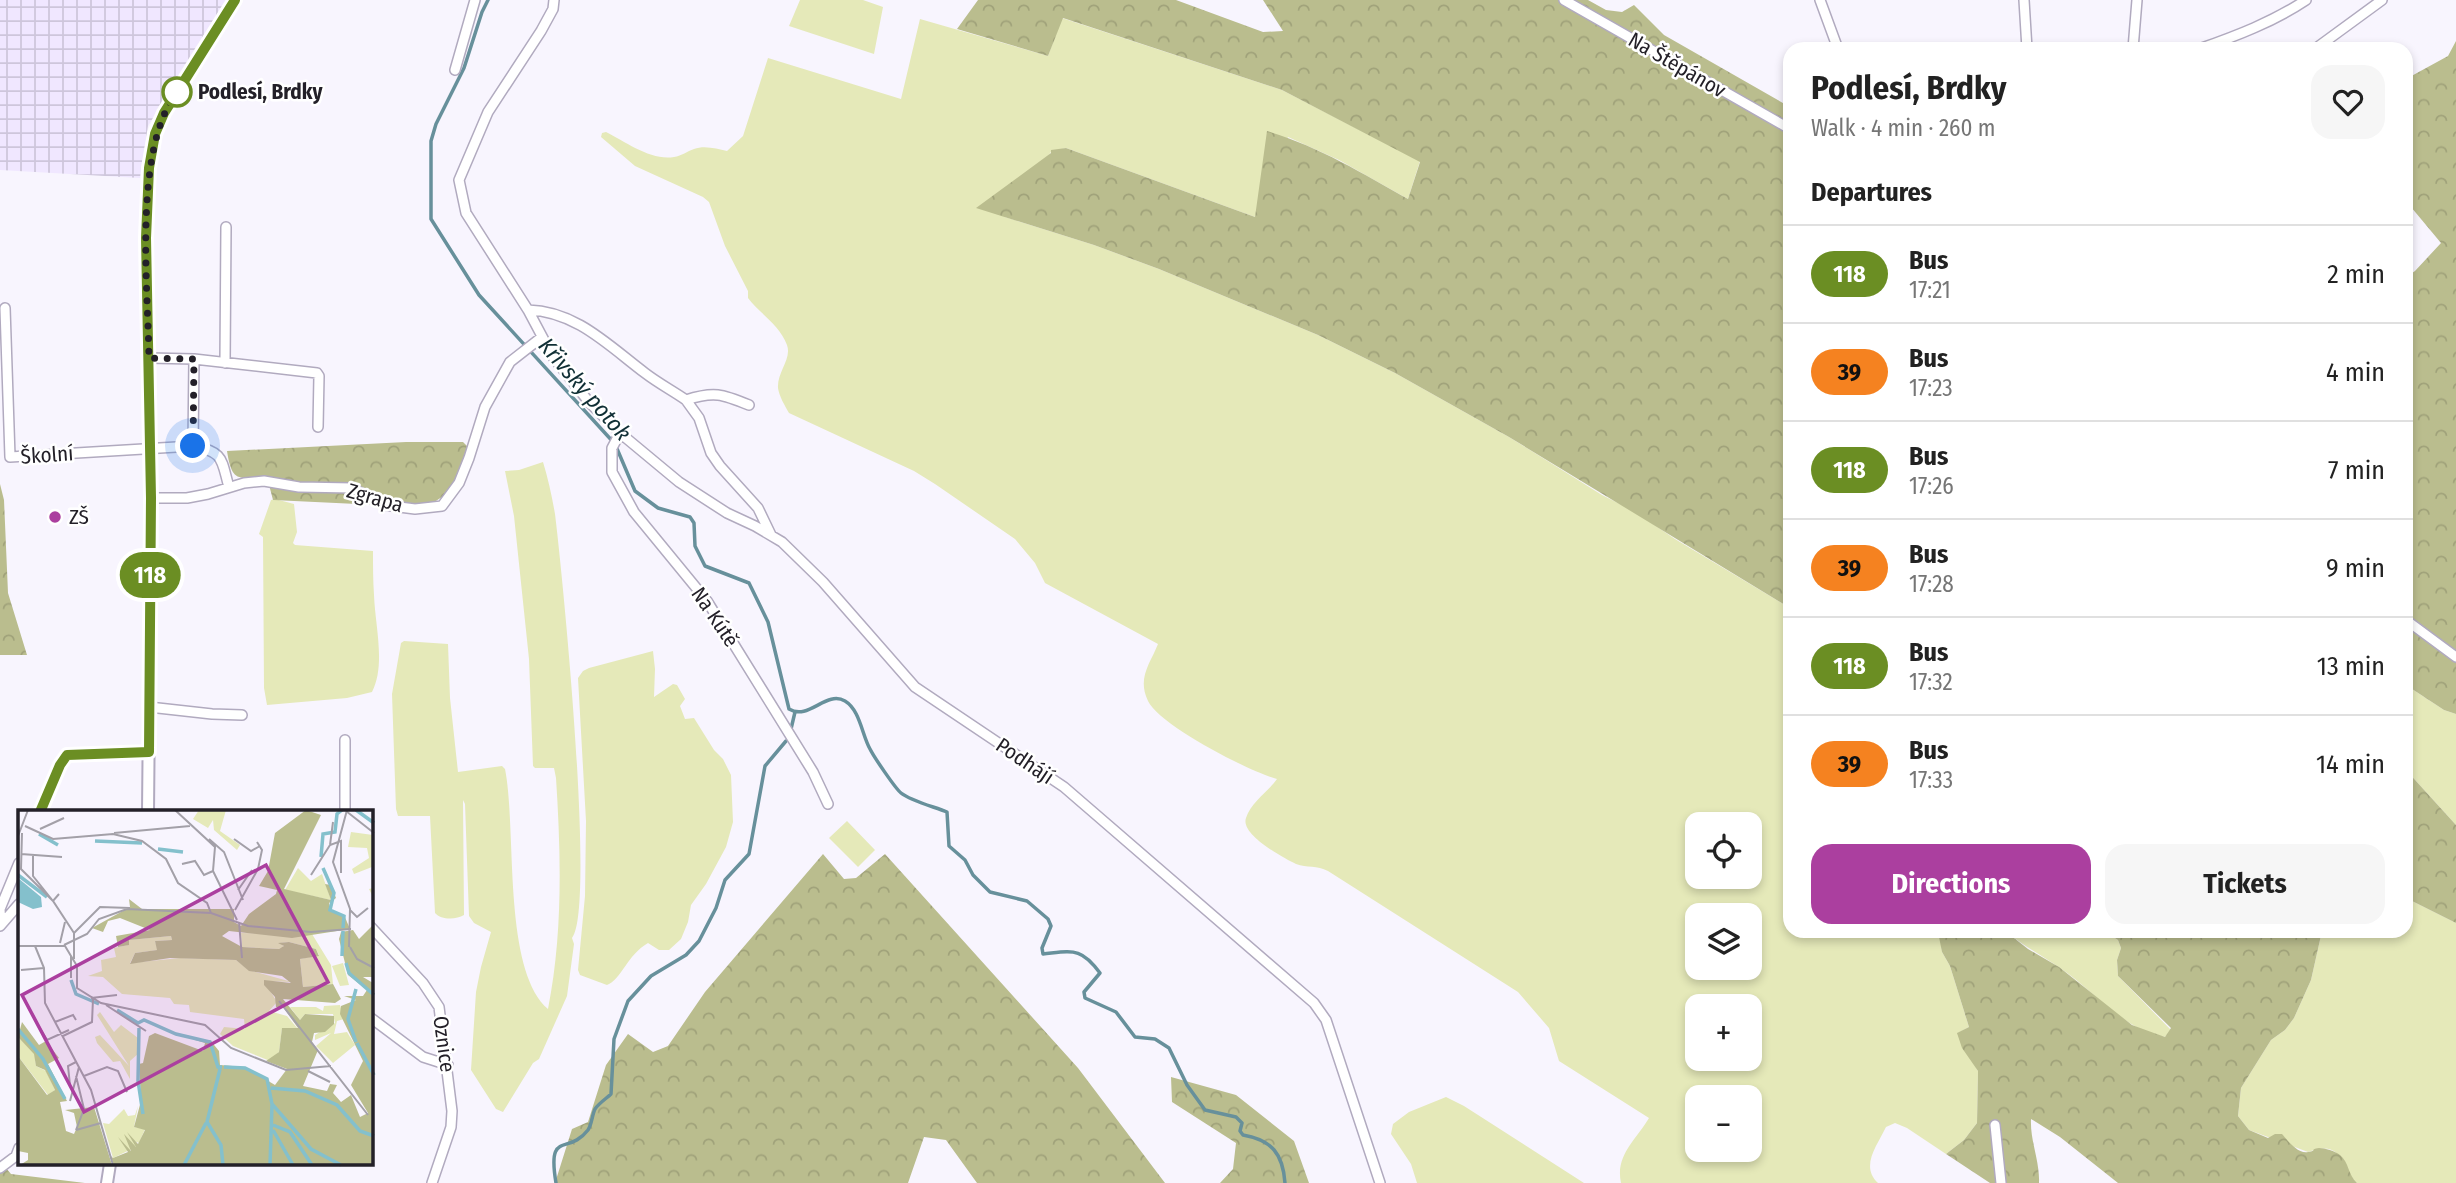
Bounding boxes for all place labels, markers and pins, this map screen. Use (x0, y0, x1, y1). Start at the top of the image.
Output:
marker: Podlesí, Brdky (162, 77, 192, 107)
place label: Podlesí, Brdky (198, 79, 323, 105)
place label: ZŠ (69, 504, 89, 530)
marker: ZŠ (47, 509, 63, 525)

